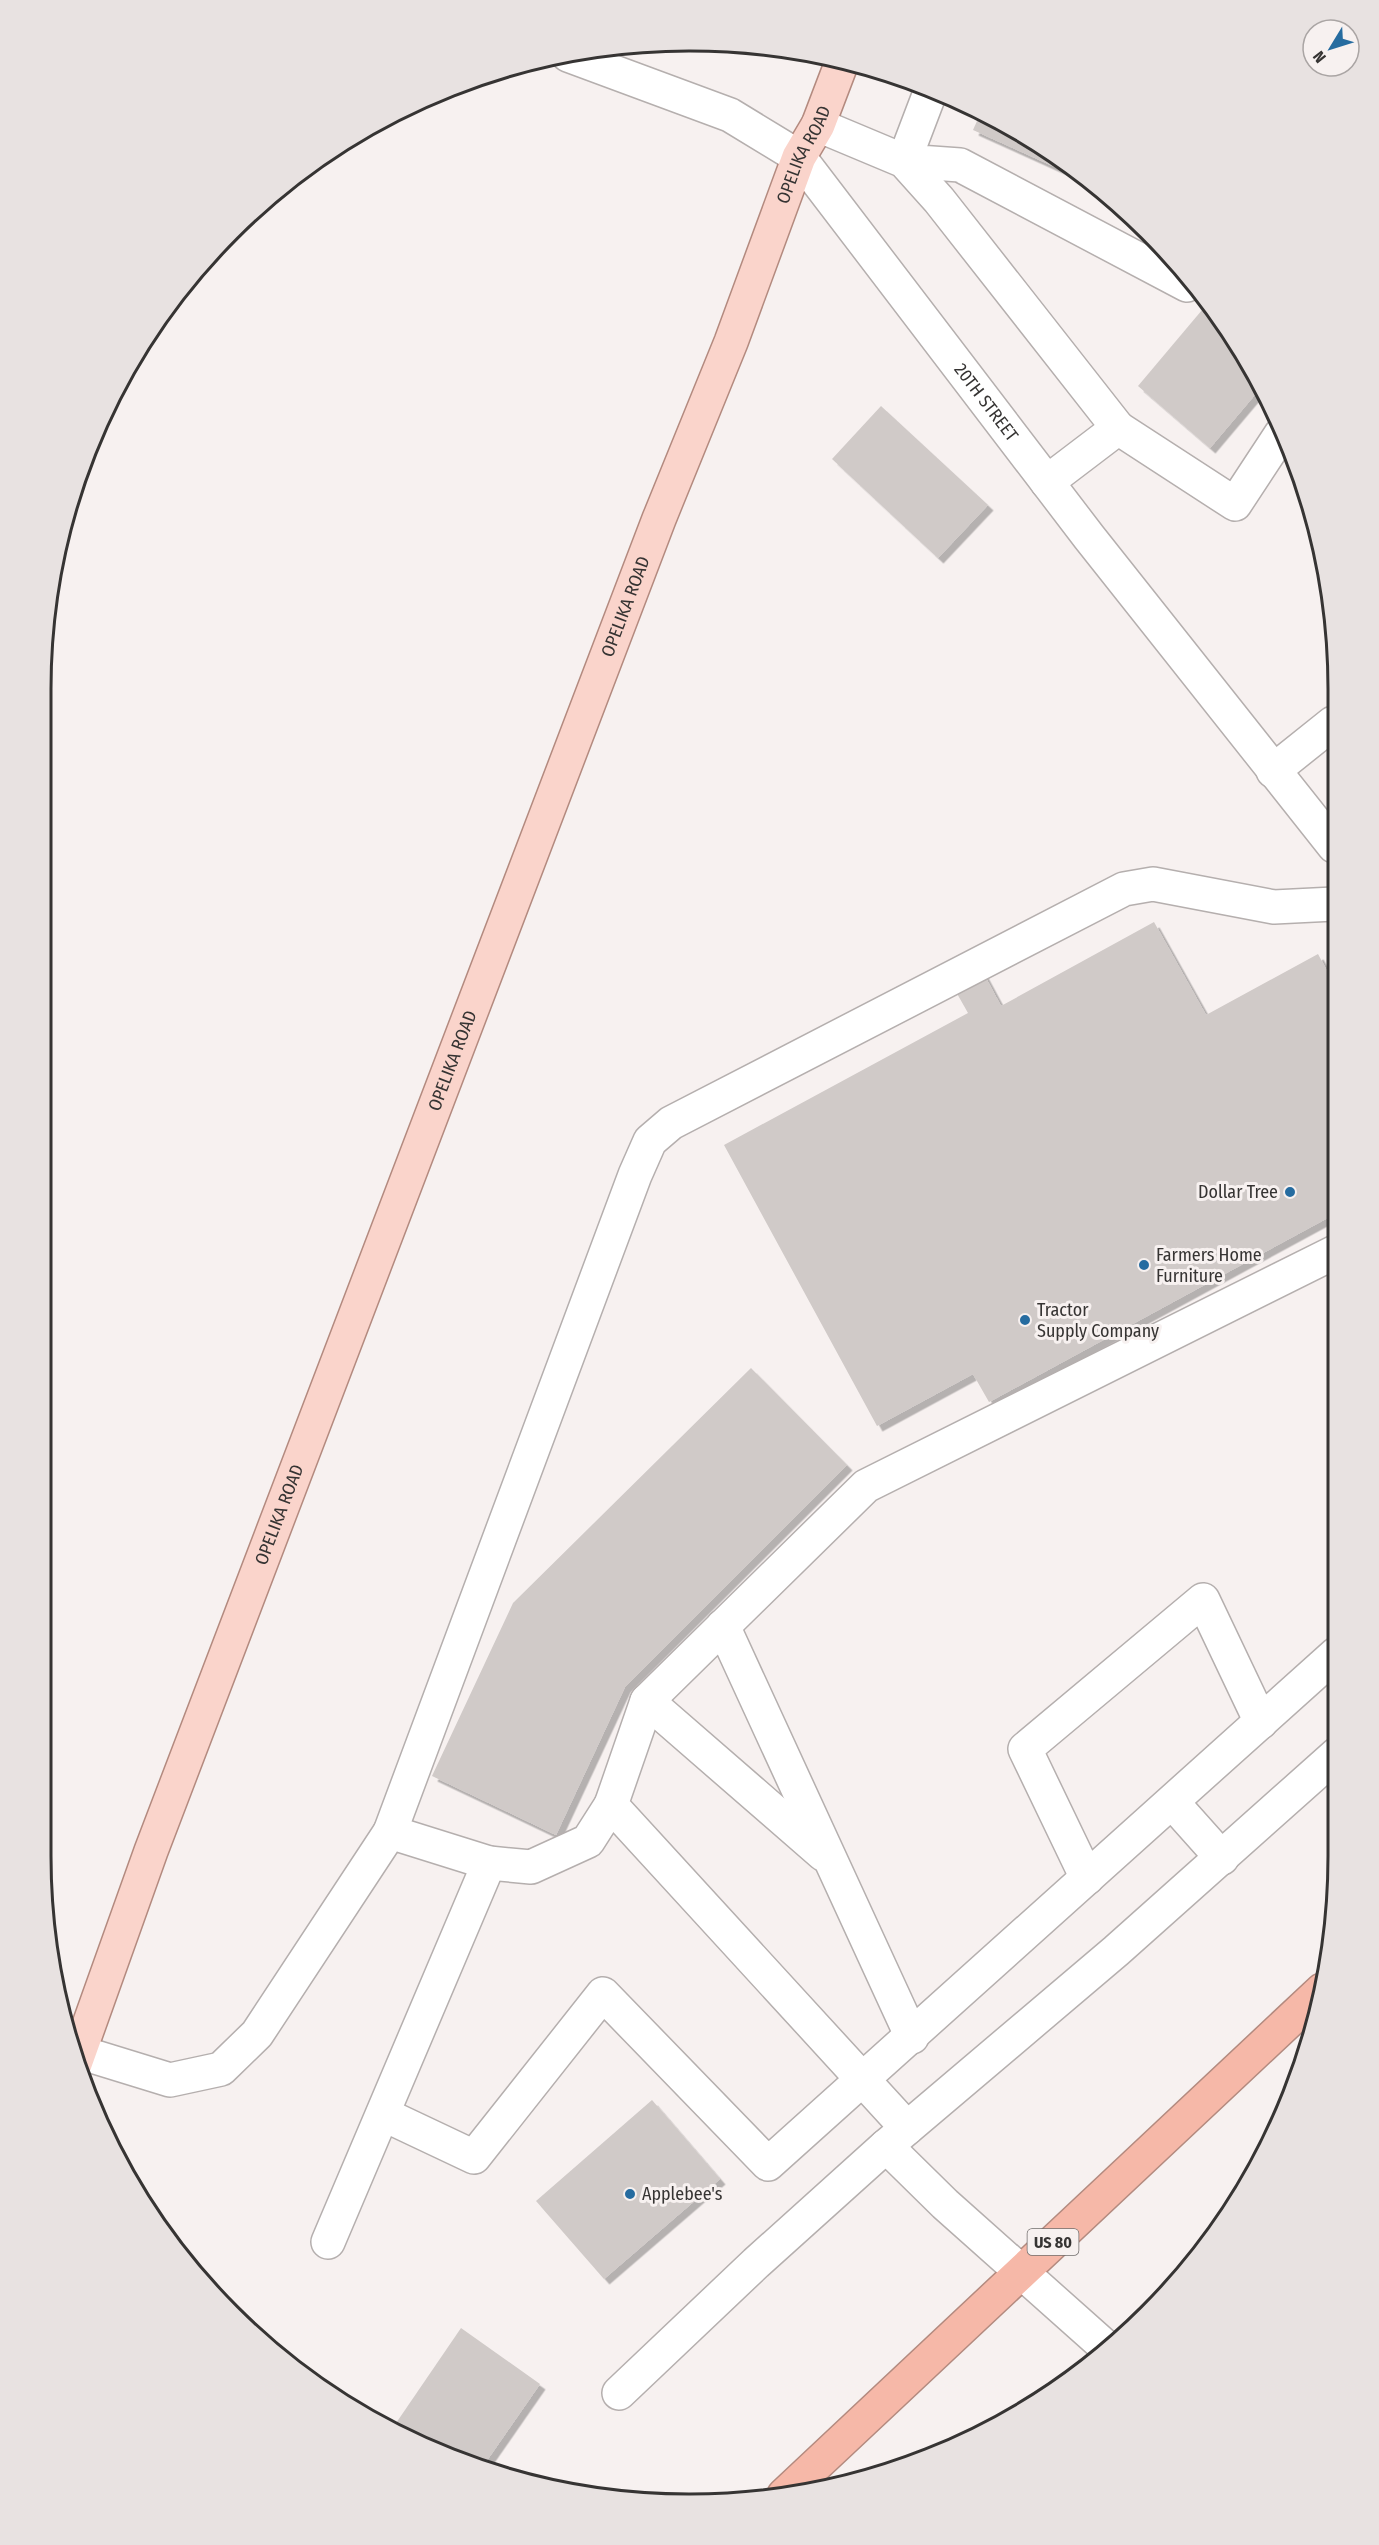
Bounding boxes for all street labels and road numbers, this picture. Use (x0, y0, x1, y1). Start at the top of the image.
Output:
street label: OPELIKA ROAD (772, 103, 835, 207)
street label: 20TH STREET (949, 359, 1023, 446)
street label: OPELIKA ROAD (596, 553, 655, 660)
street label: OPELIKA ROAD (423, 1007, 482, 1114)
street label: OPELIKA ROAD (250, 1461, 308, 1568)
road number: US 80 (1028, 2229, 1078, 2255)

